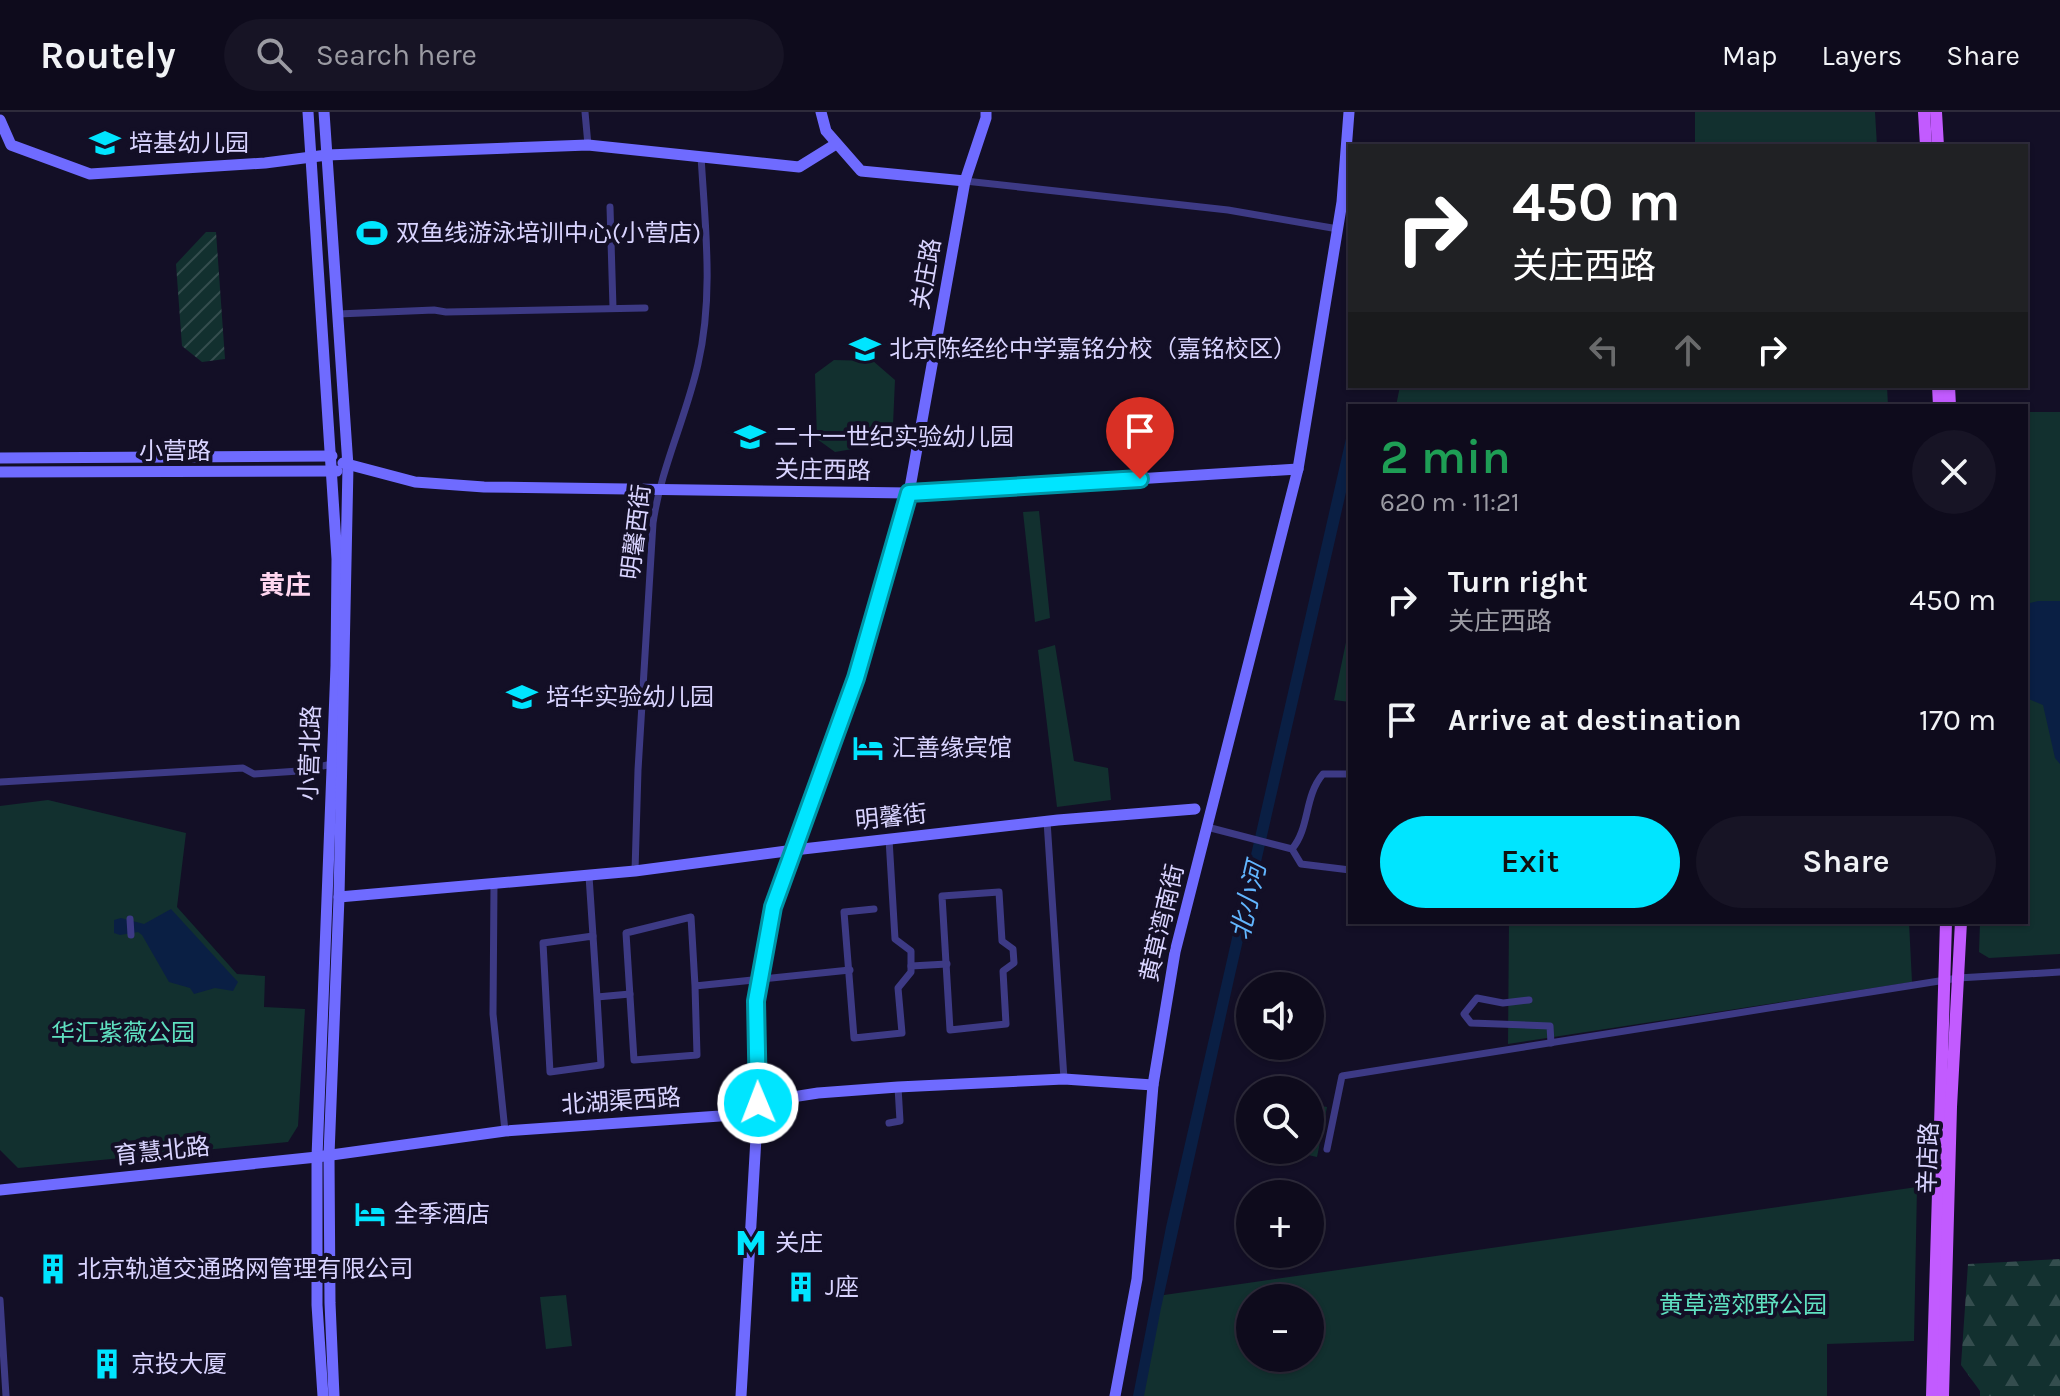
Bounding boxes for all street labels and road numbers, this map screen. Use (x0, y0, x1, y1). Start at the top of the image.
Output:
street label: 关庄路 (906, 236, 946, 312)
street label: 小营路 (139, 437, 211, 465)
street label: 关庄西路 (775, 455, 871, 485)
street label: 明馨西街 (616, 483, 656, 581)
street label: 小营北路 (294, 705, 326, 801)
street label: 明馨街 (854, 799, 928, 835)
street label: 黄草湾南街 (1135, 861, 1189, 985)
street label: 北湖渠西路 (560, 1083, 682, 1119)
street label: 辛店路 (1913, 1122, 1943, 1194)
street label: 育慧北路 (113, 1132, 211, 1170)

